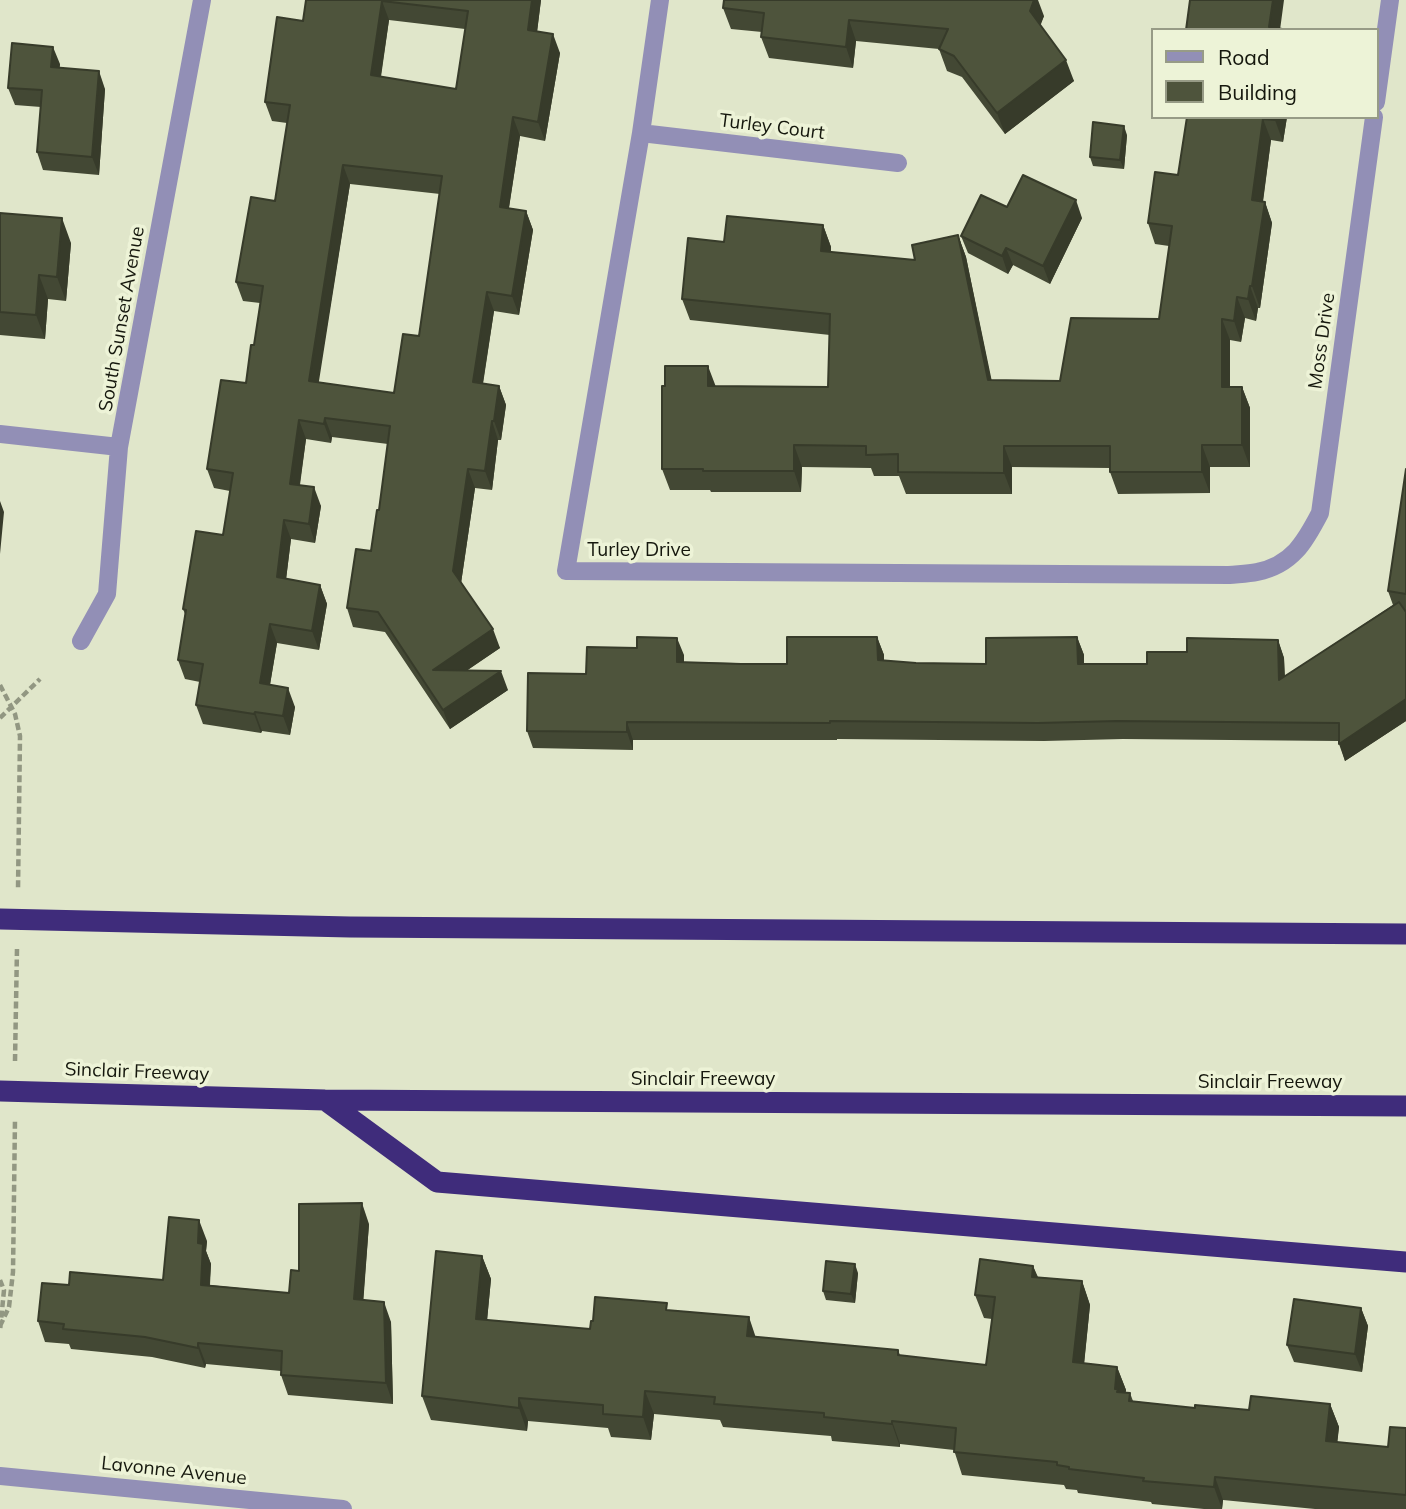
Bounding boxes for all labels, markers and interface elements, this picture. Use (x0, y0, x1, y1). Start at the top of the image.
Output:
legend (1150, 28, 1378, 119)
text: Road (1218, 44, 1269, 70)
text: Building (1218, 79, 1297, 105)
street label: Turley Court (718, 109, 826, 145)
street label: South Sunset Avenue (94, 225, 150, 413)
street label: Moss Drive (1304, 291, 1340, 391)
street label: Turley Drive (587, 539, 691, 561)
street label: Sinclair Freeway (64, 1058, 210, 1086)
street label: Sinclair Freeway (631, 1068, 775, 1090)
street label: Sinclair Freeway (1198, 1071, 1342, 1093)
street label: Lavonne Avenue (100, 1452, 248, 1490)

